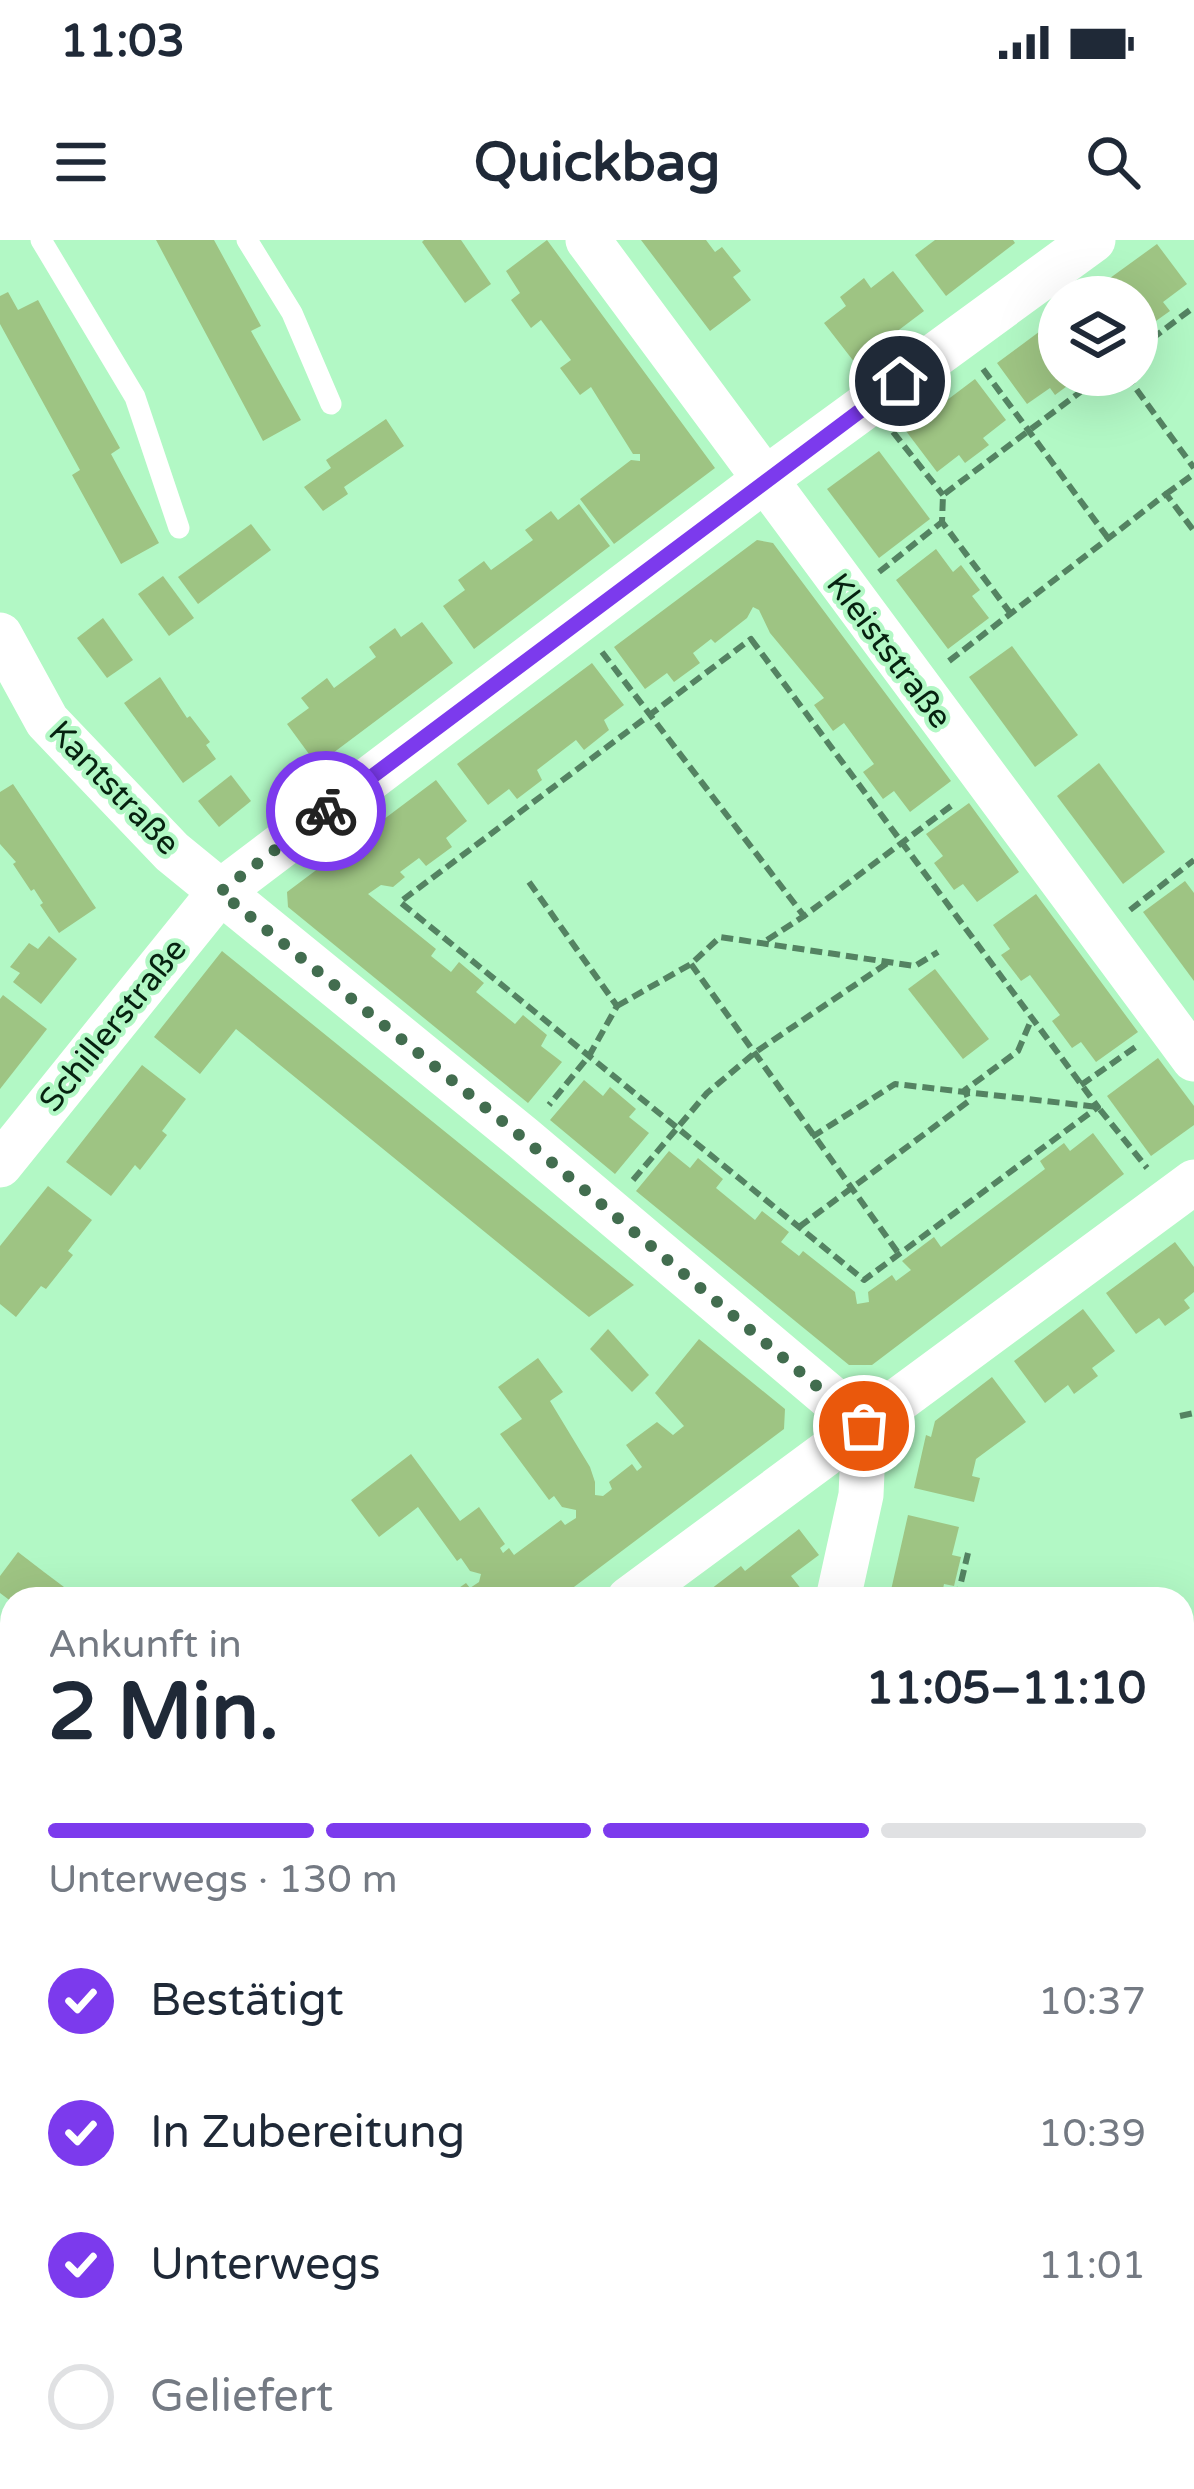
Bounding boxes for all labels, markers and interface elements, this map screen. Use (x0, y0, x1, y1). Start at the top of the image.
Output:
text: 11:03 (60, 15, 185, 69)
icon: menu (48, 129, 114, 195)
icon: search (1080, 129, 1146, 195)
text: Quickbag (474, 130, 720, 195)
map controls (1038, 276, 1158, 396)
button: layers (1038, 276, 1158, 396)
pin (849, 330, 951, 432)
icon: home (867, 348, 933, 414)
street label: Kleiststraße (818, 566, 960, 736)
street label: Kantstraße (41, 713, 187, 863)
courier (266, 751, 386, 871)
icon: bike (293, 778, 359, 844)
street label: Schillerstraße (31, 930, 195, 1120)
pin (813, 1375, 915, 1477)
icon: bag (831, 1393, 897, 1459)
text: Ankunft in (48, 1621, 242, 1668)
text: 11:05–11:10 (866, 1662, 1146, 1716)
text: 2 Min. (48, 1666, 279, 1760)
text: Unterwegs · 130 m (48, 1856, 398, 1903)
icon: check (48, 1968, 114, 2034)
text: Bestätigt (150, 1974, 344, 2028)
text: 10:37 (1038, 1978, 1146, 2025)
icon: check (48, 2100, 114, 2166)
text: In Zubereitung (150, 2106, 465, 2160)
text: 10:39 (1038, 2110, 1146, 2157)
icon: check (48, 2232, 114, 2298)
text: Unterwegs (150, 2238, 381, 2292)
text: 11:01 (1038, 2242, 1146, 2289)
text: Geliefert (150, 2370, 333, 2424)

